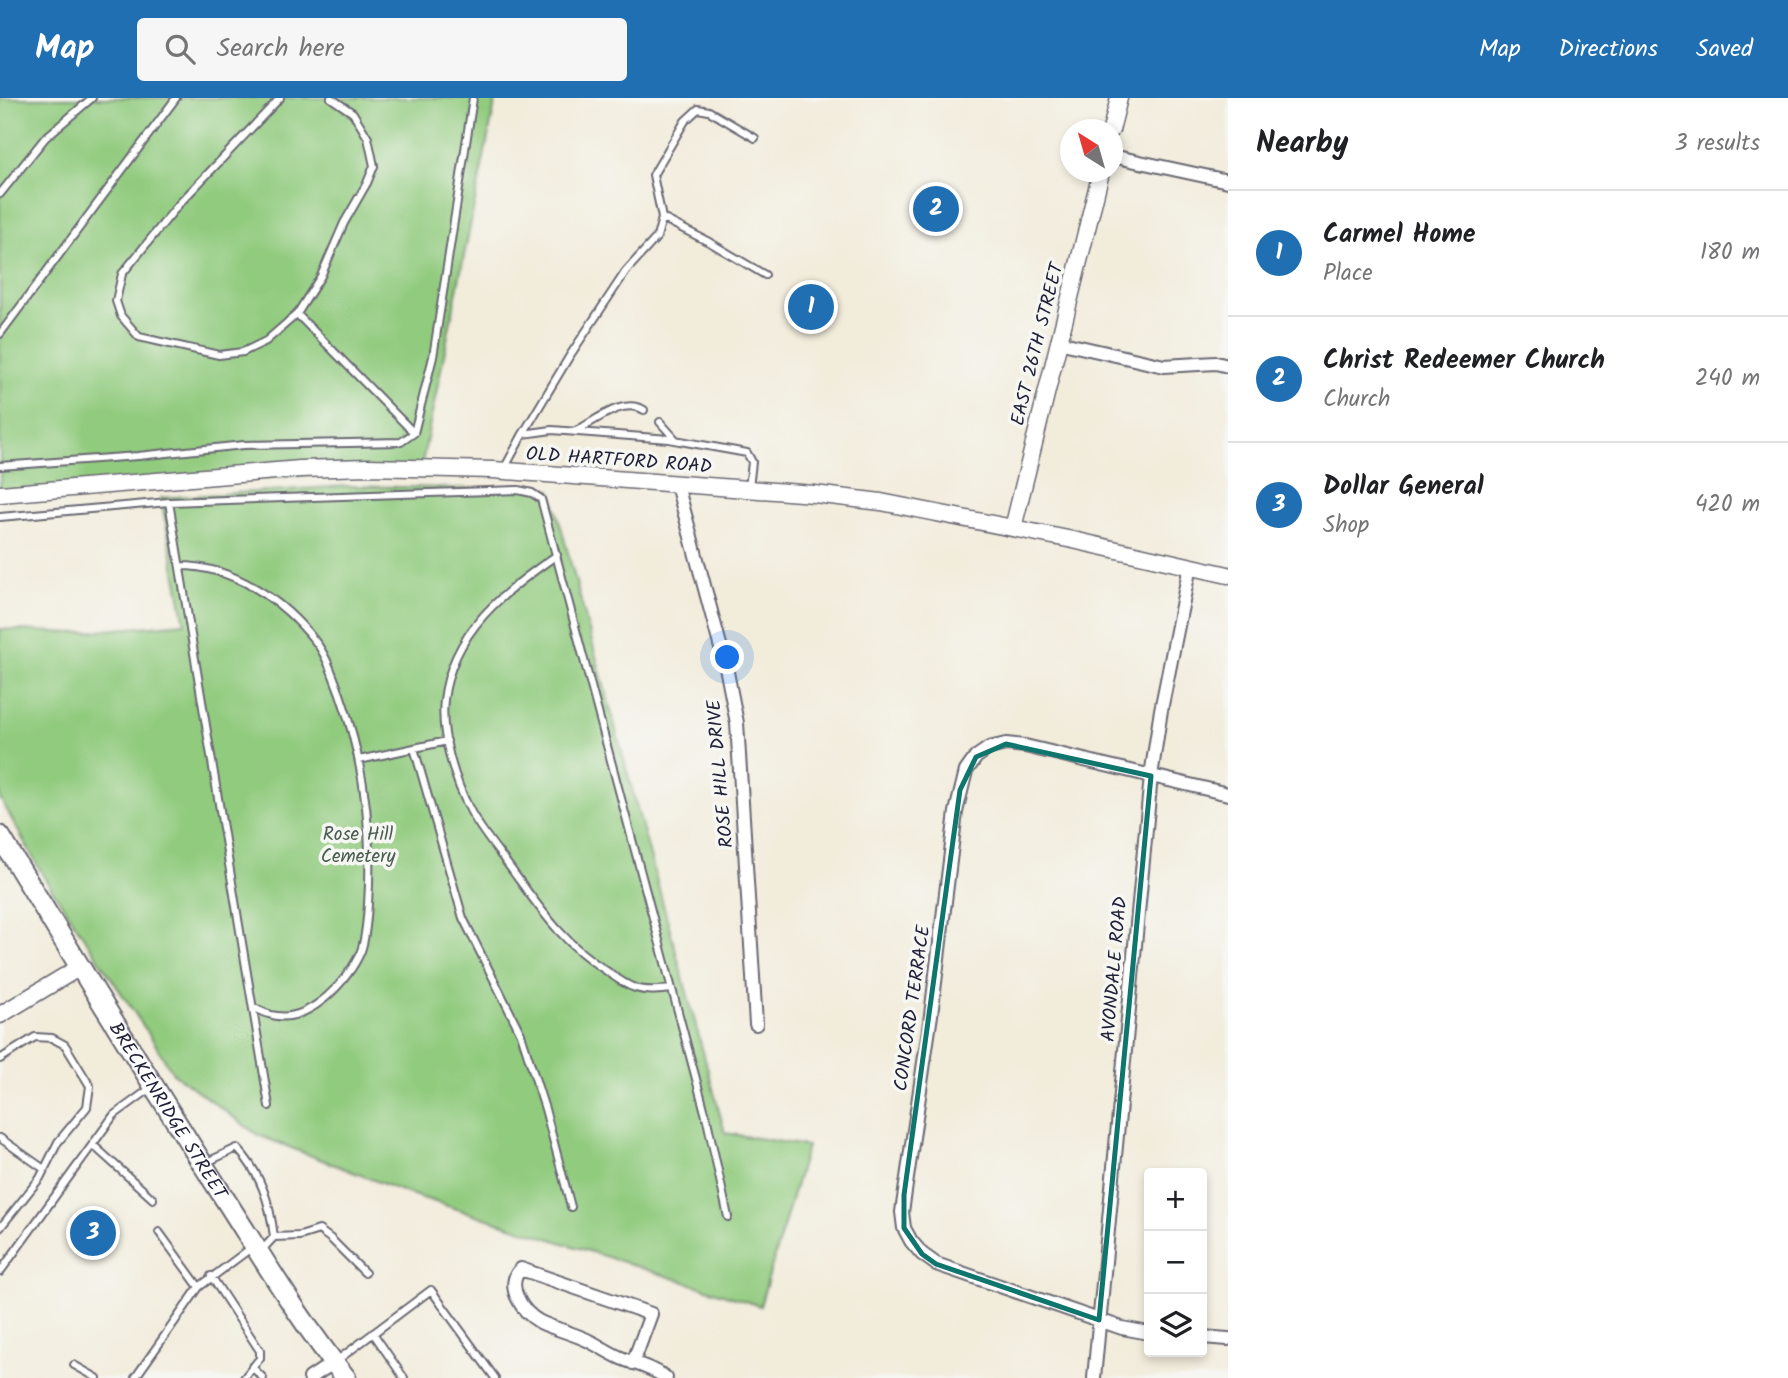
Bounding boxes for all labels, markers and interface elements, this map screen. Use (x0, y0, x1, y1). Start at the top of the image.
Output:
search box (137, 18, 627, 81)
text: Map (35, 23, 95, 76)
text: Search here (217, 28, 345, 70)
icon: search (161, 30, 199, 68)
text: Map (1479, 30, 1521, 69)
text: Directions (1559, 30, 1658, 69)
text: Saved (1696, 30, 1753, 69)
north arrow (1060, 119, 1123, 182)
text: Nearby (1256, 120, 1348, 168)
text: 3 results (1674, 126, 1760, 162)
pin: 2 (913, 183, 959, 235)
text: Carmel Home (1323, 214, 1475, 256)
text: 1 (1276, 235, 1282, 271)
text: 180 m (1700, 235, 1760, 271)
text: Place (1323, 256, 1373, 292)
street label: EAST 26TH STREET (1003, 258, 1073, 429)
pin: 1 (788, 281, 834, 333)
text: Christ Redeemer Church (1323, 340, 1605, 382)
text: 2 (1272, 361, 1286, 397)
text: 240 m (1695, 361, 1760, 397)
text: Church (1323, 382, 1390, 418)
street label: OLD HARTFORD ROAD (525, 440, 713, 482)
text: Dollar General (1323, 466, 1484, 508)
text: 3 (1273, 487, 1285, 523)
text: 420 m (1695, 487, 1760, 523)
text: Shop (1323, 508, 1369, 544)
your location (710, 640, 744, 674)
street label: ROSE HILL DRIVE (699, 697, 742, 849)
park label: Rose Hill Cemetery (321, 820, 396, 872)
street label: AVONDALE ROAD (1094, 895, 1136, 1043)
street label: CONCORD TERRACE (886, 922, 940, 1093)
street label: BRECKENRIDGE STREET (100, 1017, 235, 1207)
map controls (1144, 1168, 1207, 1357)
button: + (1144, 1168, 1207, 1231)
pin: 3 (70, 1207, 116, 1259)
button: − (1144, 1231, 1207, 1294)
button: layers (1144, 1294, 1207, 1357)

